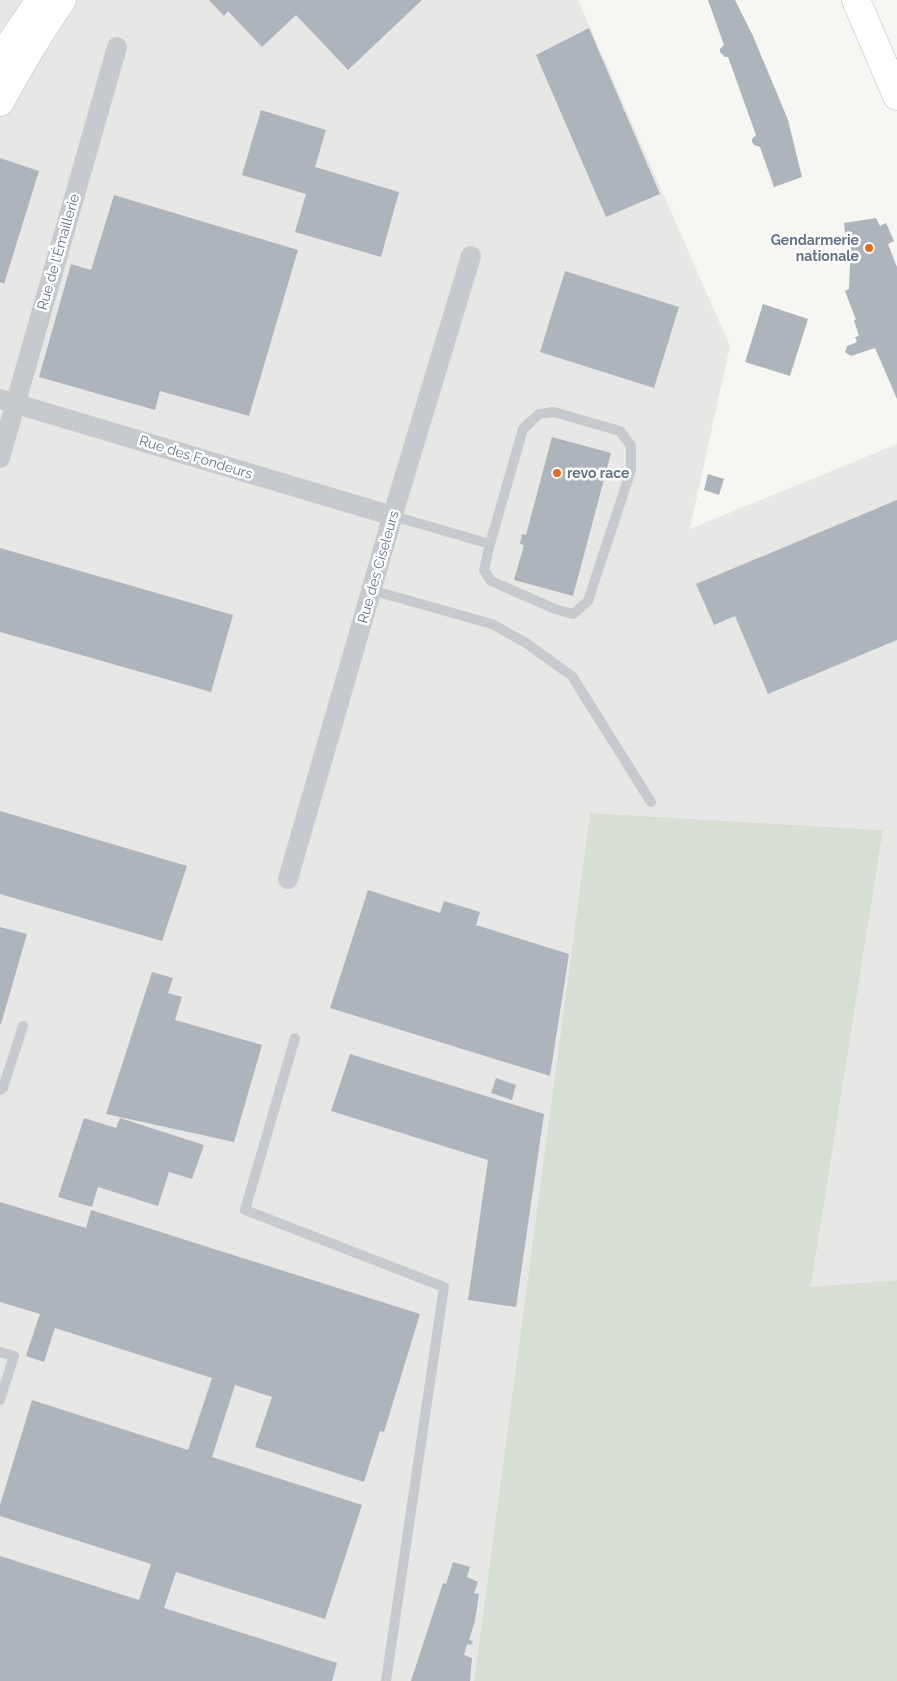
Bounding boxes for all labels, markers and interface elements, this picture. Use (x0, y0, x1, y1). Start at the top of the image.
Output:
street label: Rue de l'Émaillerie (33, 192, 82, 312)
place label: Gendarmerie nationale (771, 232, 860, 264)
marker: Gendarmerie nationale (863, 242, 875, 254)
street label: Rue des Fondeurs (137, 432, 255, 482)
place label: revo race (567, 465, 630, 481)
marker: revo race (551, 467, 563, 479)
street label: Rue des Ciseleurs (354, 509, 402, 625)

